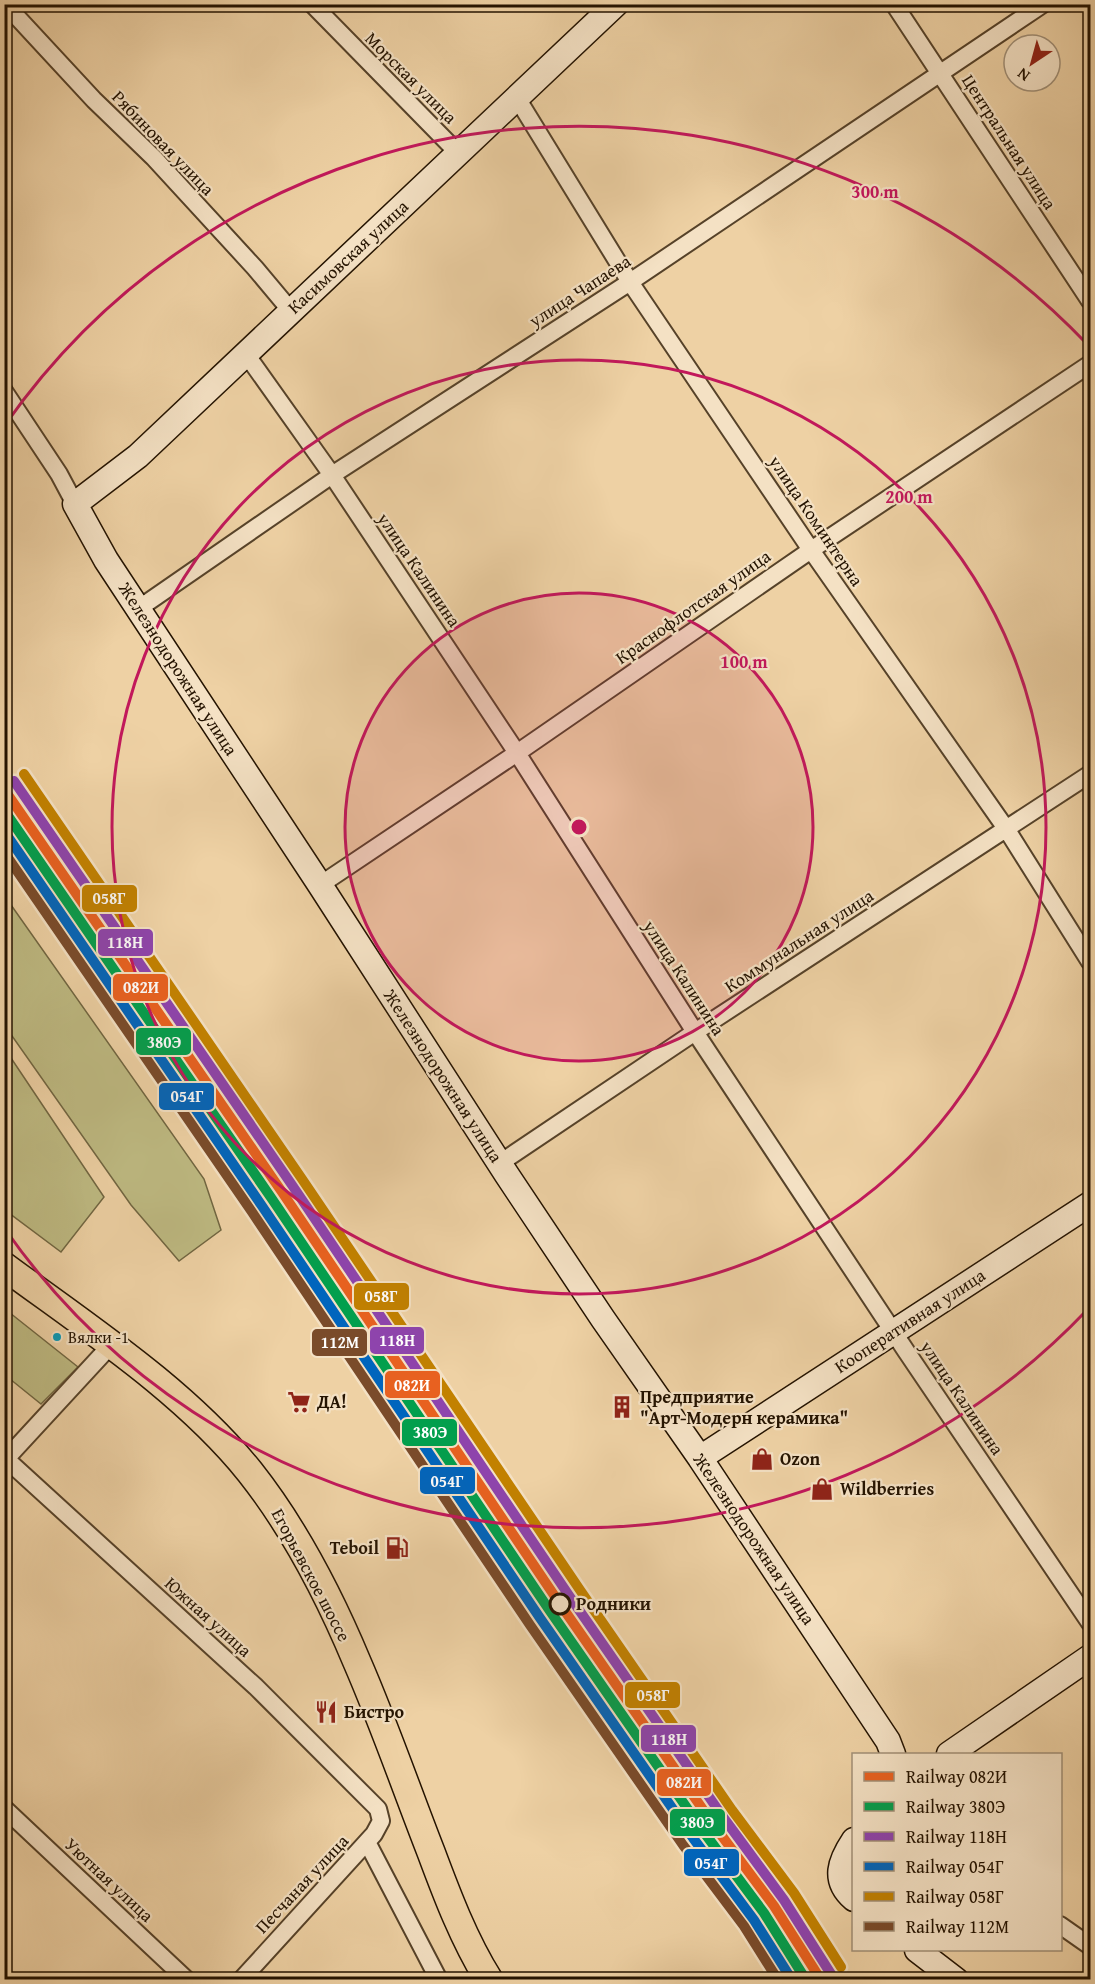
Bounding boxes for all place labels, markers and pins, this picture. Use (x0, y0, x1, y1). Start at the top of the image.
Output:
centre of rings (569, 817, 589, 837)
place label: Вялки -1 (68, 1325, 129, 1349)
marker: Вялки -1 (51, 1331, 63, 1343)
place label: Предприятие "Арт-Модерн керамика" (640, 1383, 848, 1431)
place label: ДА! (316, 1388, 347, 1415)
supermarket icon: ДА! (286, 1389, 312, 1415)
building icon: Предприятие "Арт-Модерн керамика" (609, 1394, 635, 1420)
place label: Ozon (780, 1445, 820, 1472)
shop icon: Ozon (749, 1446, 775, 1472)
place label: Wildberries (840, 1475, 934, 1502)
shop icon: Wildberries (809, 1476, 835, 1502)
place label: Teboil (330, 1534, 379, 1561)
fuel station icon: Teboil (384, 1535, 410, 1561)
place label: Родники (576, 1590, 651, 1617)
marker: Родники (549, 1593, 571, 1615)
place label: Бистро (344, 1698, 405, 1725)
restaurant icon: Бистро (313, 1699, 339, 1725)

